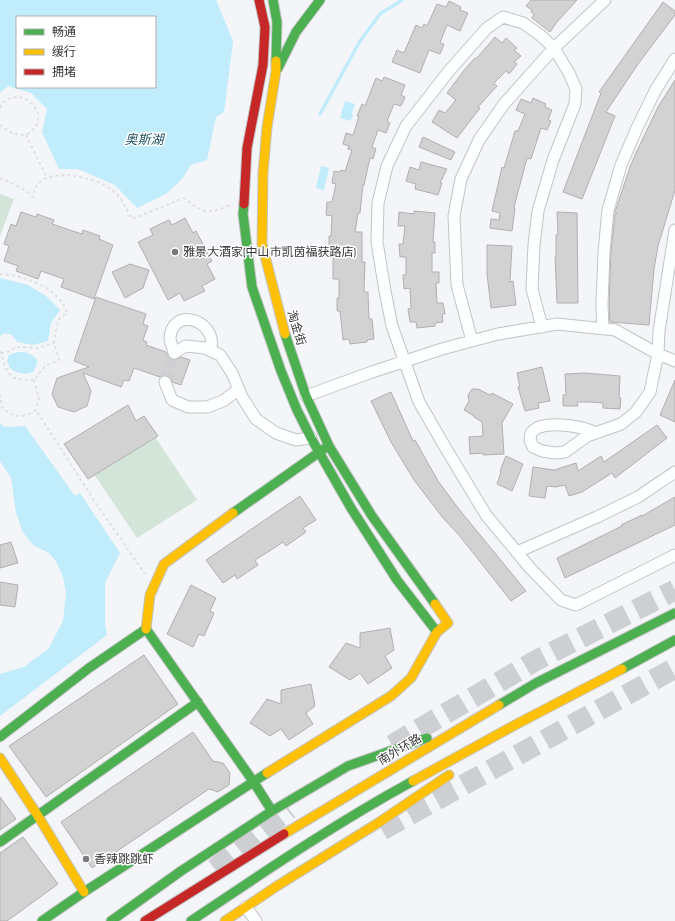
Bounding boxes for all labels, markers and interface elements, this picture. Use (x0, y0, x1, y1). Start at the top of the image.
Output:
legend (16, 16, 156, 88)
text: 畅通 (52, 25, 76, 40)
text: 缓行 (52, 45, 76, 60)
text: 拥堵 (52, 65, 76, 80)
water label: 奥斯湖 (124, 132, 165, 148)
place label: 雅景大酒家(中山市凯茵福获路店) (183, 245, 356, 260)
marker: 雅景大酒家(中山市凯茵福获路店) (170, 247, 180, 257)
street label: 淘金街 (284, 309, 308, 347)
street label: 南外环路 (376, 731, 424, 769)
place label: 香辣跳跳虾 (94, 852, 154, 867)
marker: 香辣跳跳虾 (81, 854, 91, 864)

